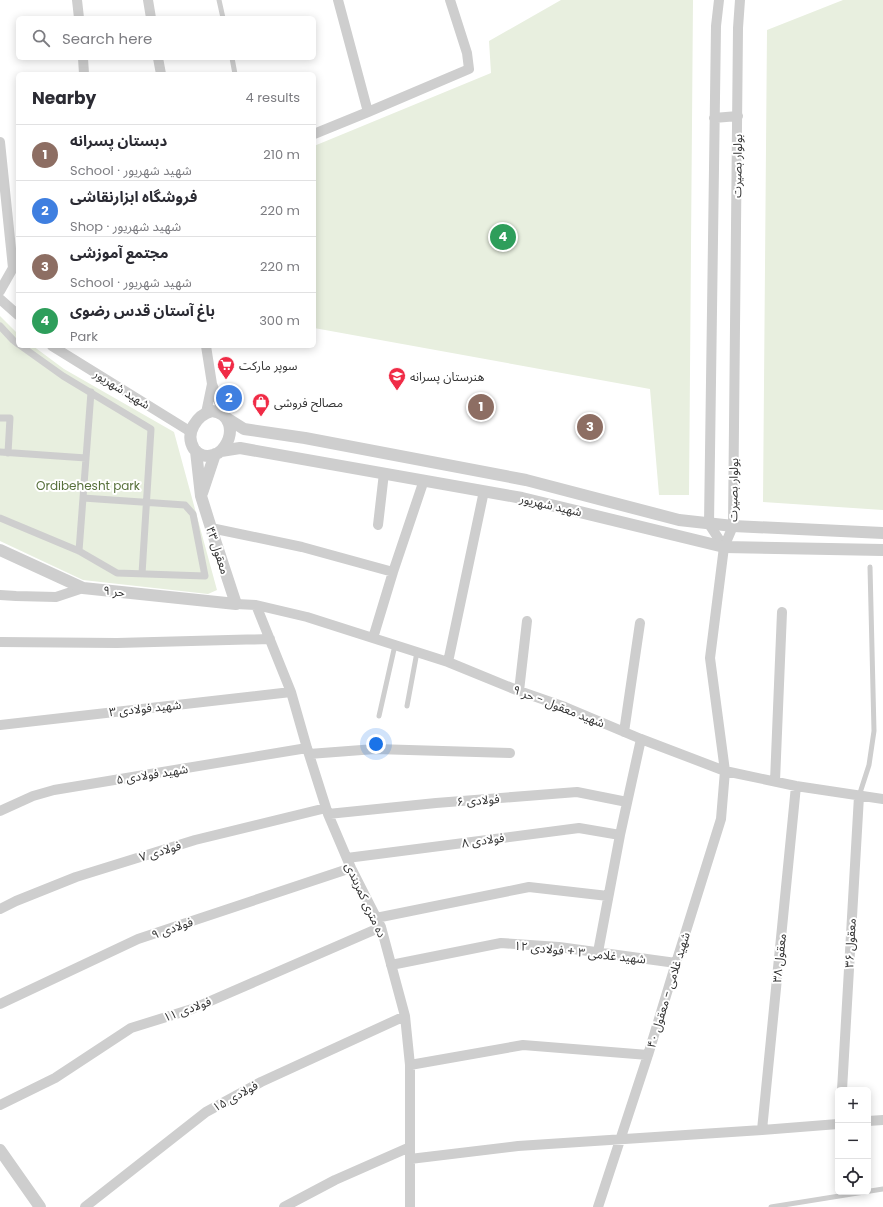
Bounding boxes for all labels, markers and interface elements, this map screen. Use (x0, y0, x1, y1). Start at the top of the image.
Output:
search box (16, 16, 316, 60)
icon: search (30, 27, 52, 49)
text: Search here (62, 28, 152, 49)
text: Nearby (32, 86, 96, 110)
text: 4 results (246, 88, 300, 107)
text: دبستان پسرانه (70, 130, 167, 151)
street label: بولوار بصیرت (728, 134, 746, 198)
text: 1 (43, 145, 47, 164)
text: 210 m (263, 145, 300, 164)
text: School · شهید شهریور (70, 161, 192, 180)
text: فروشگاه ابزارنقاشی (70, 186, 197, 207)
text: 2 (41, 201, 49, 220)
text: 220 m (260, 201, 300, 220)
text: Shop · شهید شهریور (70, 217, 181, 236)
pin: 4 (490, 222, 516, 252)
text: مجتمع آموزشی (70, 242, 168, 263)
text: 3 (41, 257, 49, 276)
text: 220 m (260, 257, 300, 276)
text: School · شهید شهریور (70, 273, 192, 292)
text: باغ آستان قدس رضوی (70, 300, 215, 321)
text: 4 (41, 311, 49, 330)
text: 300 m (259, 311, 300, 330)
text: Park (70, 327, 98, 346)
supermarket icon: سوپر مارکت (216, 355, 236, 380)
place label: سوپر مارکت (239, 357, 297, 374)
street label: شهید شهریور (90, 365, 153, 413)
school or university icon: هنرستان پسرانه (387, 366, 407, 391)
place label: هنرستان پسرانه (410, 368, 484, 385)
pin: 2 (216, 383, 242, 413)
shop icon: مصالح فروشی (251, 392, 271, 417)
pin: 1 (468, 392, 494, 422)
place label: مصالح فروشی (274, 394, 343, 412)
pin: 3 (577, 412, 603, 442)
street label: بولوار بصیرت (724, 458, 742, 522)
park label: Ordibehesht park (36, 477, 141, 494)
street label: شهید شهریور (517, 489, 584, 520)
street label: معقول ۴۳ (202, 524, 234, 576)
street label: حر ۹ (102, 581, 126, 601)
street label: شهید معقول - حر ۹ (511, 681, 607, 731)
street label: شهید فولادی ۳ (108, 696, 182, 720)
your location (366, 734, 386, 754)
street label: شهید فولادی ۵ (115, 760, 189, 788)
street label: فولادی ۶ (456, 790, 500, 810)
street label: فولادی ۸ (461, 829, 505, 851)
street label: فولادی ۷ (137, 837, 183, 865)
street label: ده متری کمربندی (341, 860, 391, 940)
street label: فولادی ۹ (149, 913, 195, 943)
street label: معقول ۳۶ (840, 918, 860, 968)
street label: شهید غلامی - معقول ۴۰ (642, 930, 694, 1050)
street label: معقول ۳۸ (768, 933, 790, 983)
street label: شهید غلامی ۳ + فولادی ۱۲ (513, 937, 647, 967)
street label: فولادی ۱۱ (161, 992, 213, 1026)
street label: فولادی ۱۵ (209, 1076, 261, 1116)
map controls (835, 1087, 871, 1195)
button: + (835, 1087, 871, 1123)
button: − (835, 1123, 871, 1159)
button: locate (835, 1159, 871, 1195)

